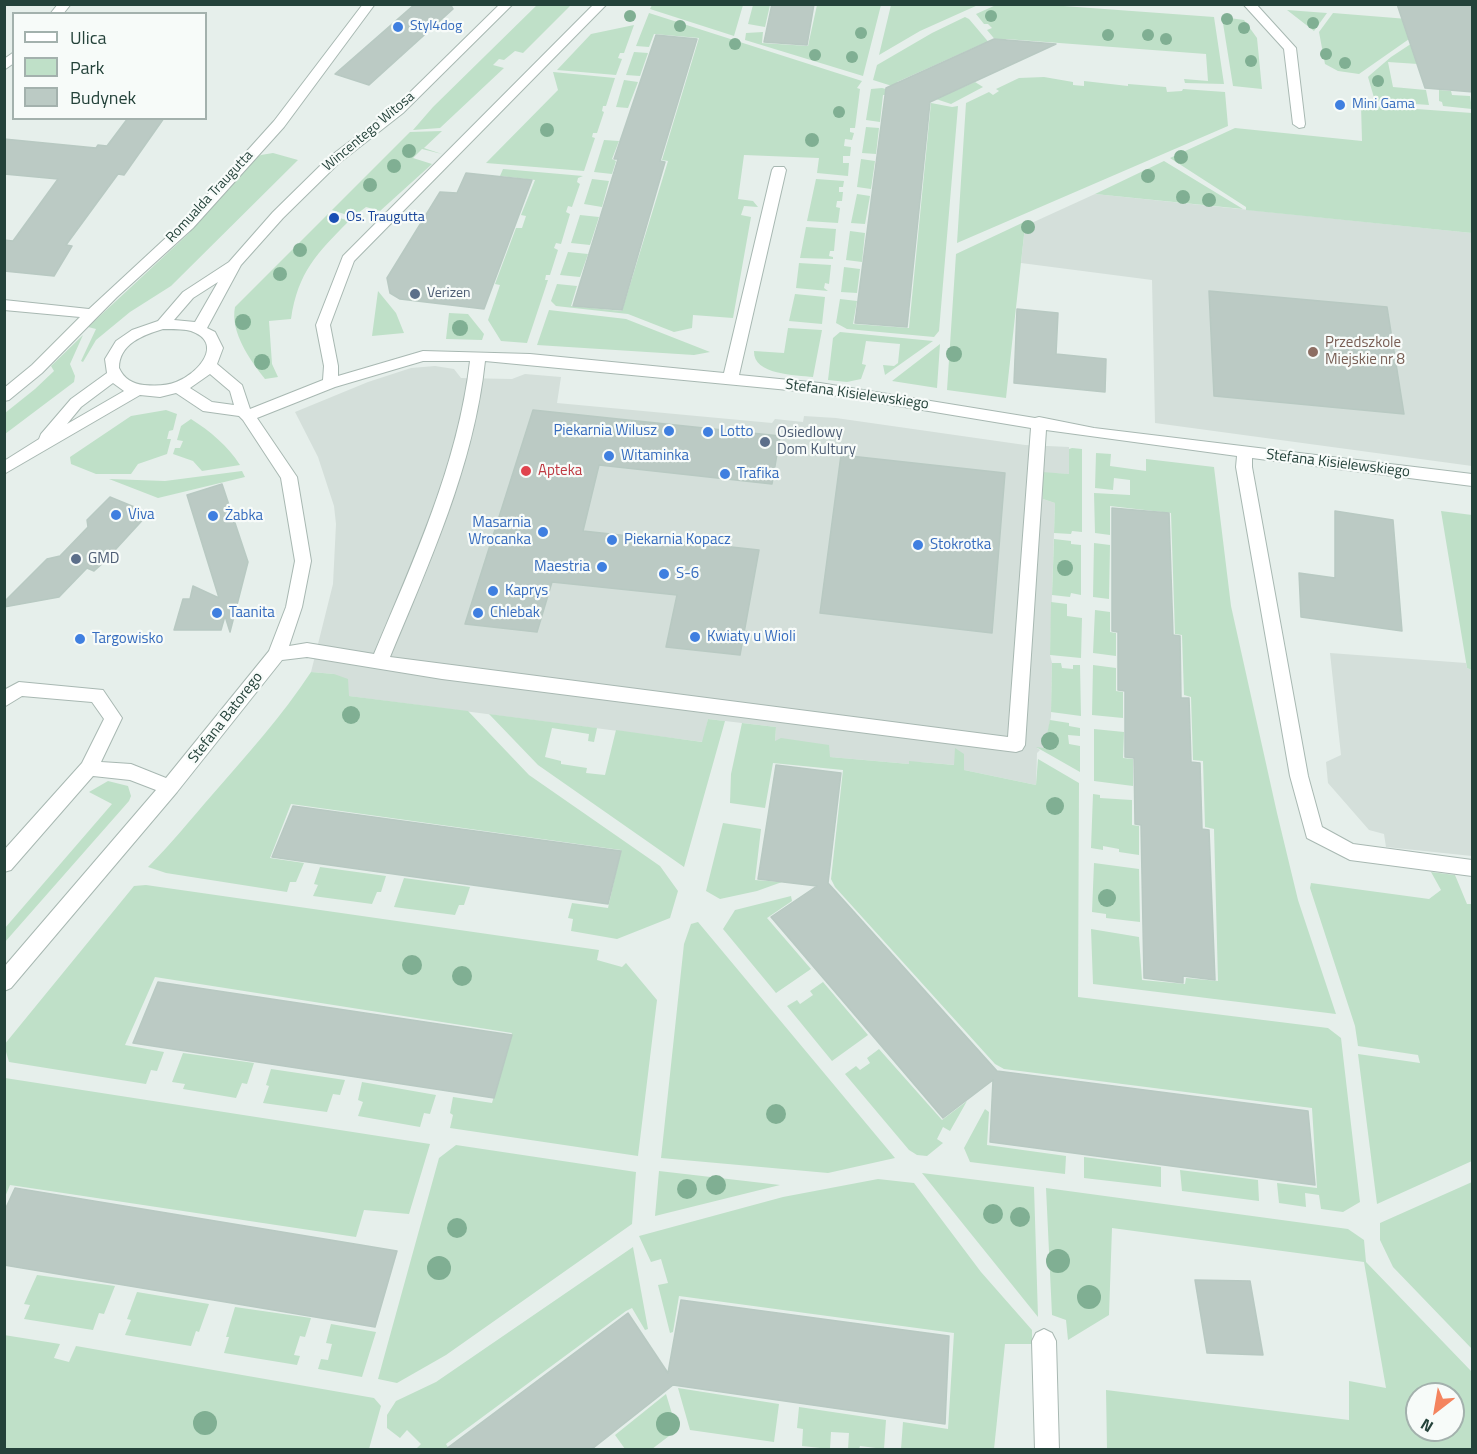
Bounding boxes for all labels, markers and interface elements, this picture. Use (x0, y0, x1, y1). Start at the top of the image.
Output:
legend (12, 12, 207, 120)
place label: Styl4dog (410, 19, 462, 35)
marker: Styl4dog (391, 20, 405, 34)
text: Ulica (70, 24, 107, 51)
text: Park (70, 54, 104, 81)
text: Budynek (70, 84, 136, 111)
street label: Wincentego Witosa (320, 89, 418, 175)
place label: Mini Gama (1352, 97, 1415, 113)
marker: Mini Gama (1333, 98, 1347, 112)
street label: Romualda Traugutta (163, 147, 257, 247)
place label: Os. Traugutta (346, 210, 425, 226)
marker: Os. Traugutta (327, 211, 341, 225)
place label: Verizen (427, 286, 471, 302)
marker: Verizen (408, 287, 422, 301)
place label: Przedszkole Miejskie nr 8 (1325, 334, 1405, 369)
marker: Przedszkole Miejskie nr 8 (1306, 345, 1320, 359)
street label: Stefana Kisielewskiego (784, 376, 930, 414)
place label: Piekarnia Wilusz (553, 422, 657, 440)
place label: Lotto (720, 423, 753, 441)
marker: Piekarnia Wilusz (662, 424, 676, 438)
place label: Osiedlowy Dom Kultury (777, 424, 856, 459)
marker: Lotto (701, 425, 715, 439)
marker: Osiedlowy Dom Kultury (758, 435, 772, 449)
street label: Stefana Kisielewskiego (1265, 446, 1411, 482)
place label: Witaminka (621, 447, 689, 465)
marker: Witaminka (602, 449, 616, 463)
place label: Apteka (538, 462, 582, 480)
marker: Apteka (519, 464, 533, 478)
place label: Trafika (737, 465, 779, 483)
marker: Trafika (718, 467, 732, 481)
place label: Viva (128, 506, 155, 524)
place label: Żabka (225, 507, 263, 525)
marker: Viva (109, 508, 123, 522)
marker: Żabka (206, 509, 220, 523)
place label: Masarnia Wrocanka (468, 514, 531, 549)
marker: Masarnia Wrocanka (536, 525, 550, 539)
place label: Piekarnia Kopacz (624, 531, 731, 549)
marker: Piekarnia Kopacz (605, 533, 619, 547)
place label: Stokrotka (930, 536, 991, 554)
marker: Stokrotka (911, 538, 925, 552)
place label: GMD (88, 550, 120, 568)
marker: GMD (69, 552, 83, 566)
place label: Maestria (534, 558, 590, 576)
marker: Maestria (595, 560, 609, 574)
place label: S-6 (676, 565, 699, 583)
marker: S-6 (657, 567, 671, 581)
place label: Kaprys (505, 582, 548, 600)
marker: Kaprys (486, 584, 500, 598)
place label: Taanita (229, 604, 275, 622)
place label: Chlebak (490, 604, 540, 622)
marker: Taanita (210, 606, 224, 620)
marker: Chlebak (471, 606, 485, 620)
place label: Kwiaty u Wioli (707, 628, 796, 646)
place label: Targowisko (92, 630, 163, 648)
marker: Kwiaty u Wioli (688, 630, 702, 644)
marker: Targowisko (73, 632, 87, 646)
street label: Stefana Batorego (185, 669, 267, 767)
north arrow (1405, 1382, 1465, 1442)
text: N (1416, 1413, 1438, 1439)

